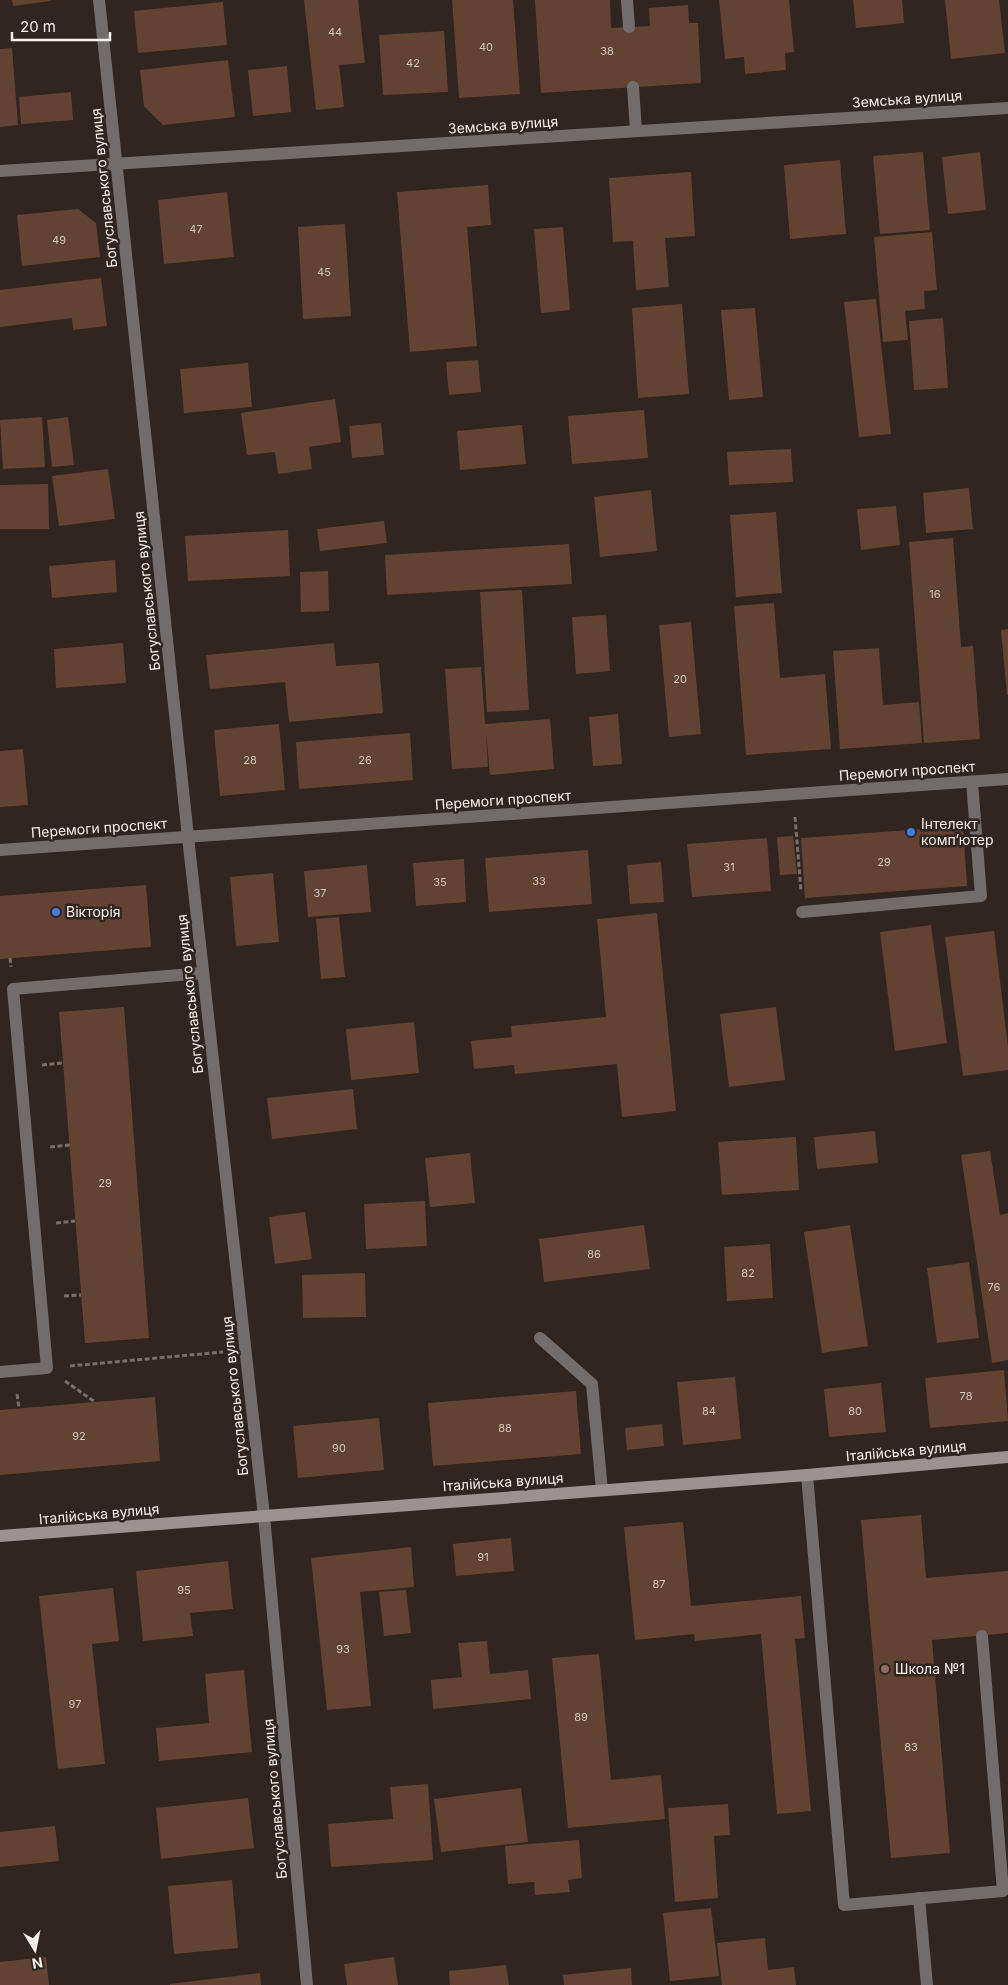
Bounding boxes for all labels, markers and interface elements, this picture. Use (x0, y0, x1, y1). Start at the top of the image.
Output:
scale bar (12, 10, 110, 42)
text: 20 m (20, 17, 56, 36)
house number: 44 (328, 25, 342, 39)
house number: 40 (479, 40, 493, 54)
house number: 38 (600, 44, 614, 58)
house number: 42 (406, 56, 420, 70)
street label: Земська вулиця (851, 86, 963, 111)
street label: Богуславського вулиця (87, 107, 120, 269)
street label: Земська вулиця (447, 112, 559, 137)
house number: 47 (189, 222, 203, 236)
house number: 49 (52, 233, 66, 247)
house number: 45 (317, 265, 331, 279)
street label: Богуславського вулиця (130, 510, 163, 672)
house number: 16 (929, 587, 941, 601)
house number: 20 (673, 672, 687, 686)
house number: 28 (243, 753, 257, 767)
house number: 26 (358, 753, 372, 767)
street label: Перемоги проспект (838, 757, 976, 784)
street label: Перемоги проспект (434, 786, 572, 813)
street label: Перемоги проспект (30, 814, 168, 841)
place label: Інтелект комп’ютер (921, 815, 994, 848)
marker: Інтелект комп’ютер (905, 826, 917, 838)
house number: 29 (877, 855, 891, 869)
house number: 31 (723, 860, 735, 874)
house number: 33 (532, 874, 546, 888)
house number: 35 (433, 875, 447, 889)
house number: 37 (313, 886, 327, 900)
place label: Вікторія (66, 903, 121, 920)
marker: Вікторія (50, 906, 62, 918)
street label: Богуславського вулиця (173, 913, 206, 1075)
house number: 29 (98, 1176, 112, 1190)
house number: 86 (587, 1247, 601, 1261)
house number: 82 (741, 1266, 755, 1280)
house number: 76 (988, 1280, 1001, 1294)
street label: Богуславського вулиця (218, 1315, 251, 1477)
house number: 78 (960, 1389, 973, 1403)
house number: 84 (702, 1404, 716, 1418)
house number: 80 (848, 1404, 862, 1418)
house number: 88 (498, 1421, 512, 1435)
house number: 92 (72, 1429, 86, 1443)
street label: Італійська вулиця (845, 1437, 967, 1464)
house number: 90 (332, 1441, 346, 1455)
street label: Італійська вулиця (442, 1469, 564, 1494)
street label: Італійська вулиця (38, 1500, 160, 1527)
house number: 91 (477, 1550, 489, 1564)
house number: 87 (652, 1577, 666, 1591)
house number: 95 (177, 1583, 191, 1597)
house number: 93 (336, 1642, 350, 1656)
place label: Школа №1 (895, 1660, 965, 1677)
marker: Школа №1 (879, 1663, 891, 1675)
house number: 97 (69, 1697, 81, 1711)
house number: 89 (574, 1710, 588, 1724)
street label: Богуславського вулиця (259, 1718, 290, 1880)
house number: 83 (904, 1740, 918, 1754)
north arrow (10, 1925, 60, 1975)
text: N (31, 1954, 44, 1973)

